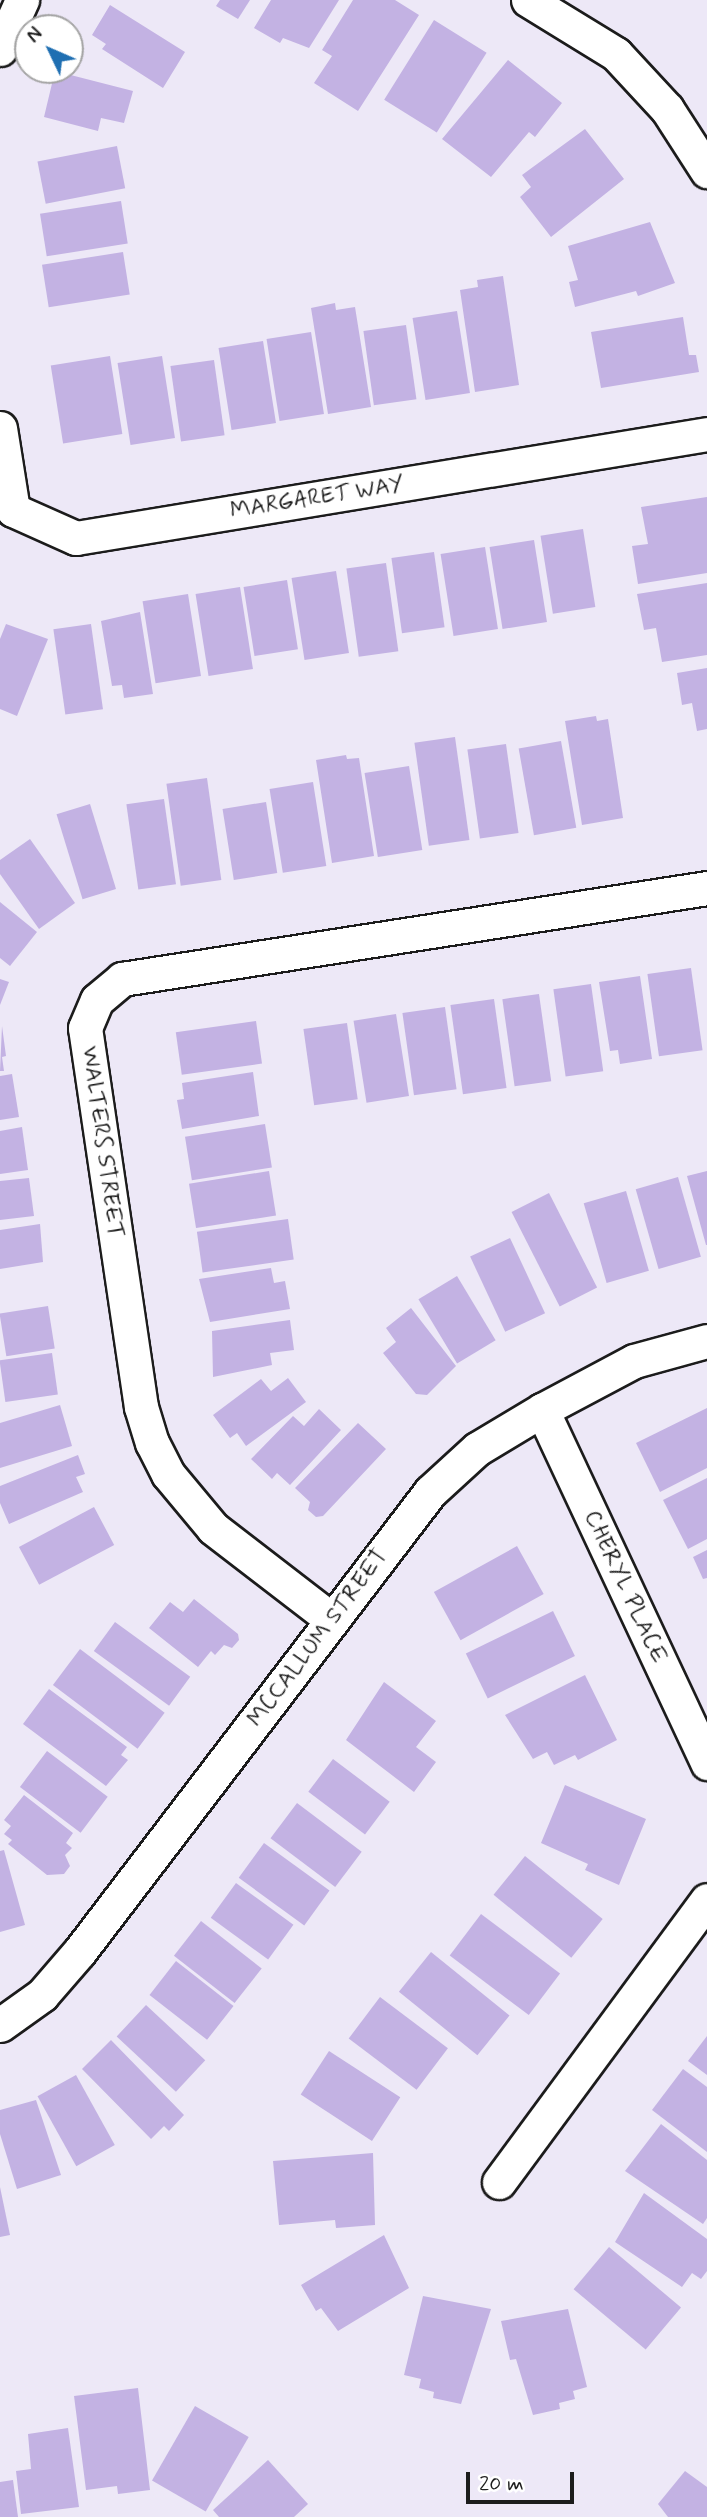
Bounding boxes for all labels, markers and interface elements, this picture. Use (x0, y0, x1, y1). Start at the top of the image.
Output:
north arrow (14, 14, 84, 84)
text: N (22, 22, 48, 49)
street label: MARGARET WAY (228, 471, 406, 525)
street label: WALTERS STREET (75, 1043, 129, 1241)
street label: CHERYL PLACE (578, 1507, 672, 1667)
street label: MCCALLUM STREET (242, 1543, 394, 1733)
scale bar (469, 2458, 578, 2502)
text: 20 m (479, 2470, 524, 2498)

